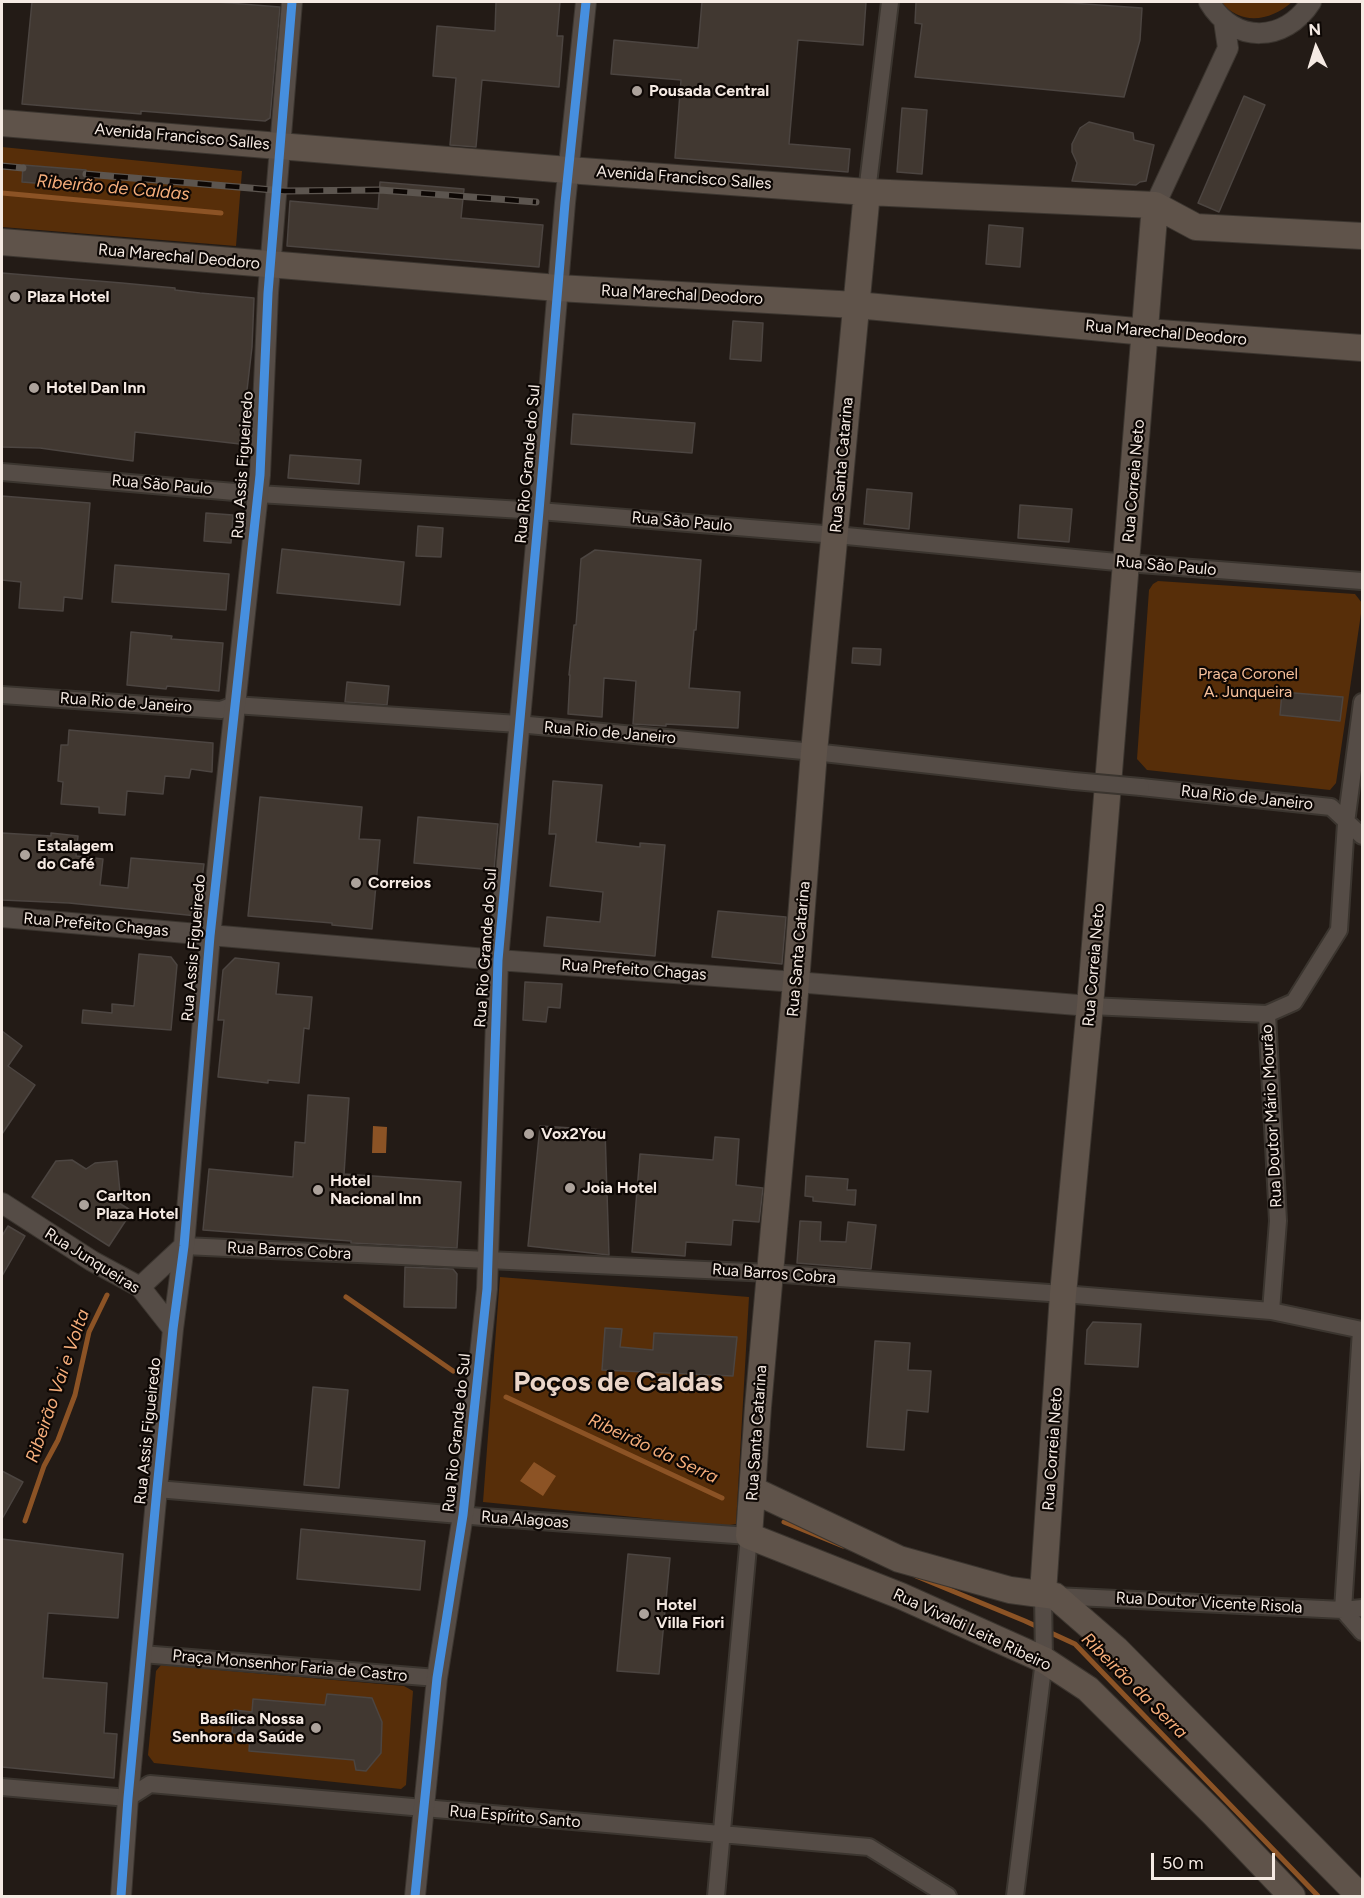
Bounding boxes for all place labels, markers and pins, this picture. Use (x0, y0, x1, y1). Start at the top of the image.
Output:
place label: Pousada Central (649, 81, 769, 101)
marker: Pousada Central (630, 84, 644, 98)
place label: Plaza Hotel (27, 287, 109, 307)
marker: Plaza Hotel (8, 290, 22, 304)
place label: Hotel Dan Inn (46, 378, 146, 398)
marker: Hotel Dan Inn (27, 381, 41, 395)
place label: Estalagem do Café (37, 836, 114, 874)
marker: Estalagem do Café (18, 848, 32, 862)
place label: Correios (368, 873, 431, 893)
marker: Correios (349, 876, 363, 890)
place label: Vox2You (541, 1124, 606, 1144)
marker: Vox2You (522, 1127, 536, 1141)
place label: Hotel Nacional Inn (330, 1171, 421, 1209)
place label: Joia Hotel (582, 1178, 657, 1198)
marker: Joia Hotel (563, 1181, 577, 1195)
marker: Hotel Nacional Inn (311, 1183, 325, 1197)
place label: Carlton Plaza Hotel (96, 1186, 178, 1224)
marker: Carlton Plaza Hotel (77, 1198, 91, 1212)
place label: Hotel Villa Fiori (656, 1595, 725, 1633)
marker: Hotel Villa Fiori (637, 1607, 651, 1621)
place label: Basílica Nossa Senhora da Saúde (172, 1709, 304, 1747)
marker: Basílica Nossa Senhora da Saúde (309, 1721, 323, 1735)

